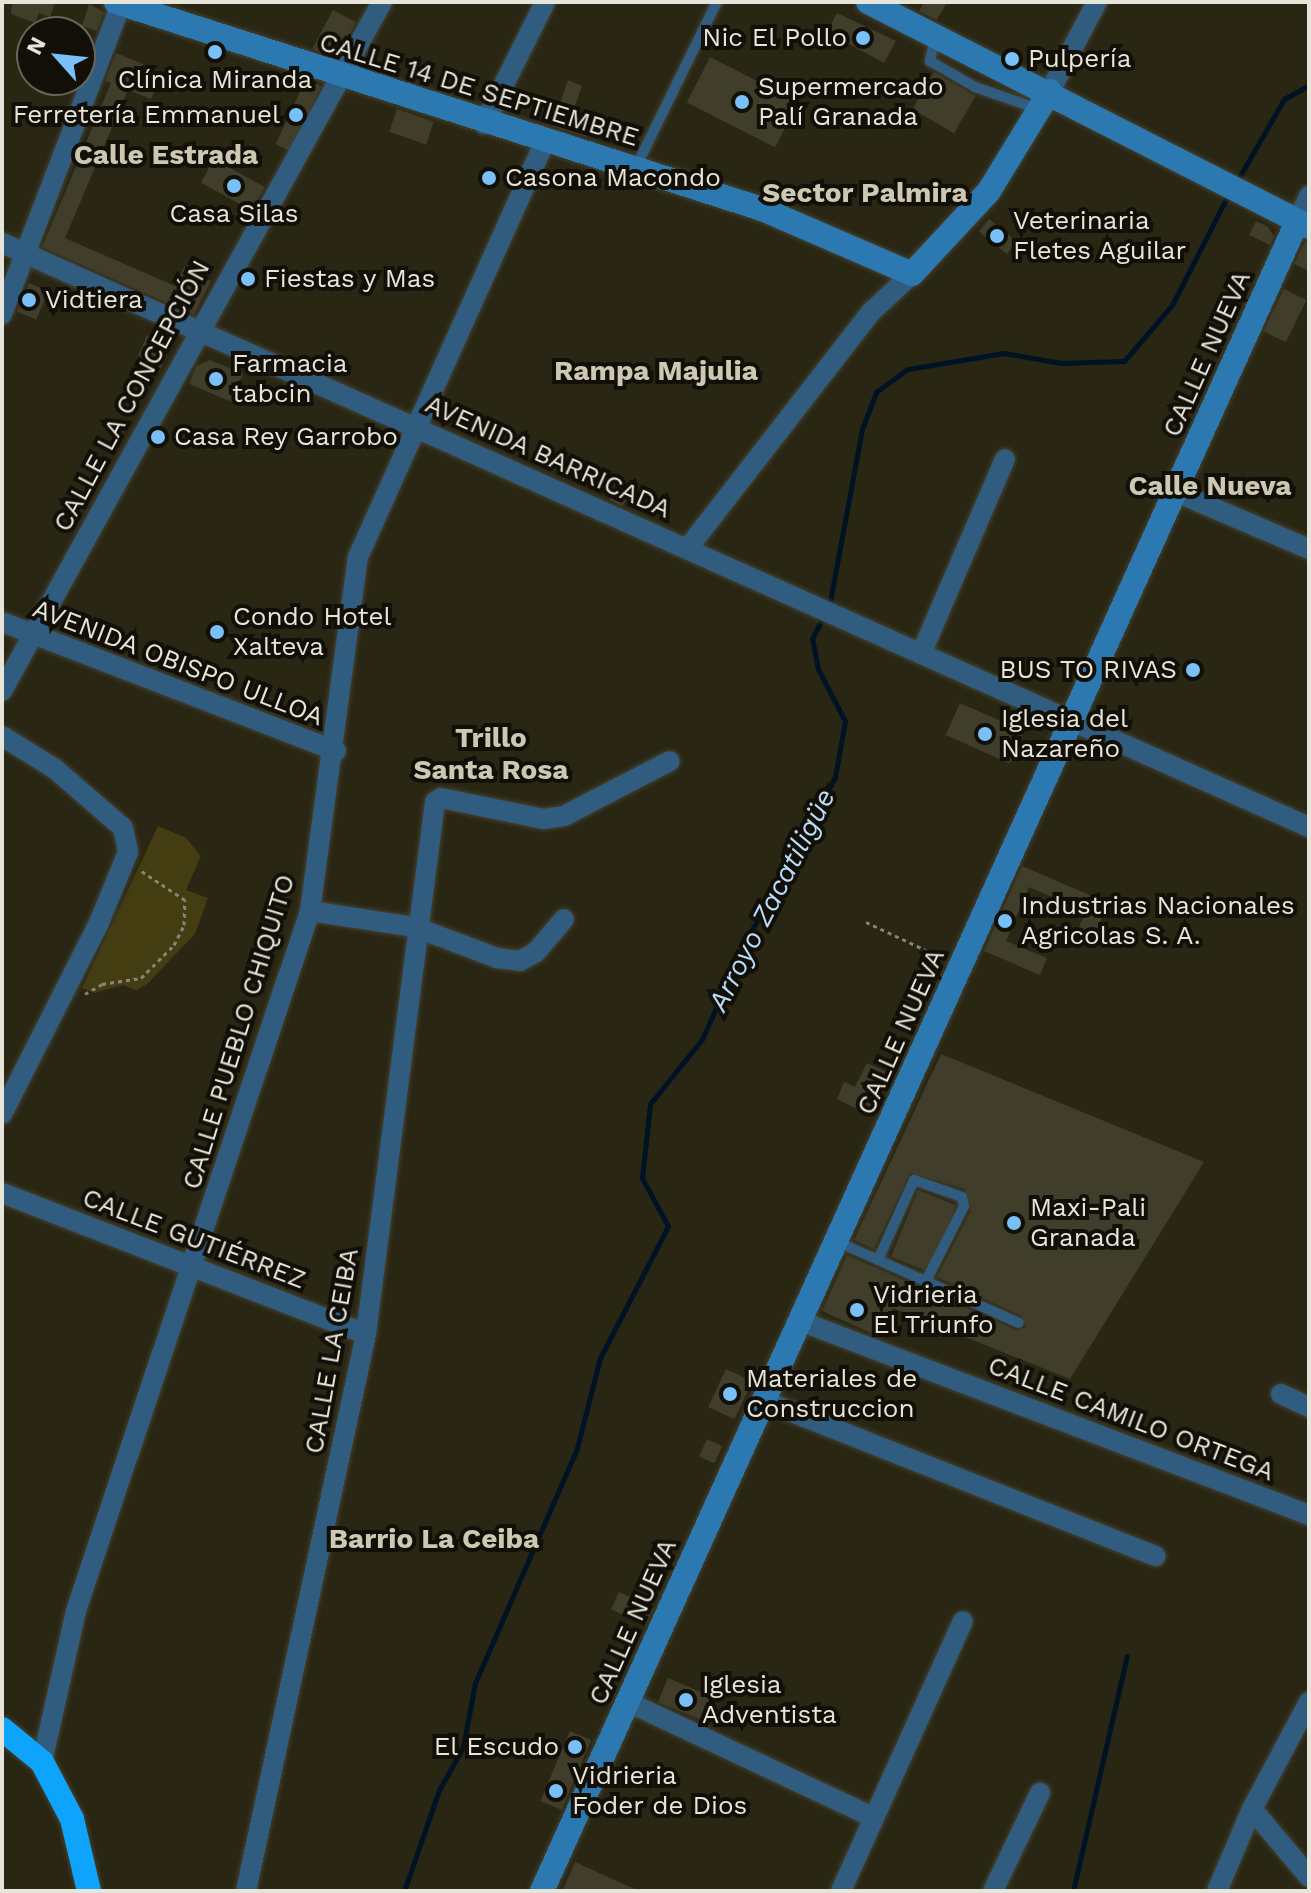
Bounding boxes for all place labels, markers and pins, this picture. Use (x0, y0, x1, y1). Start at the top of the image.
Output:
place label: Nic El Pollo (701, 22, 847, 54)
marker: Nic El Pollo (854, 29, 872, 47)
marker: Clínica Miranda (206, 43, 224, 61)
place label: Pulpería (1028, 43, 1131, 75)
marker: Pulpería (1003, 50, 1021, 68)
place label: Clínica Miranda (117, 64, 313, 96)
place label: Supermercado Palí Granada (758, 71, 944, 132)
marker: Supermercado Palí Granada (733, 93, 751, 111)
place label: Ferretería Emmanuel (12, 99, 280, 131)
marker: Ferretería Emmanuel (287, 106, 305, 124)
place label: Casona Macondo (505, 162, 721, 194)
marker: Casona Macondo (480, 169, 498, 187)
marker: Casa Silas (225, 177, 243, 195)
place label: Casa Silas (169, 198, 299, 230)
place label: Veterinaria Fletes Aguilar (1013, 205, 1187, 266)
marker: Veterinaria Fletes Aguilar (988, 227, 1006, 245)
place label: Fiestas y Mas (264, 263, 436, 295)
marker: Fiestas y Mas (239, 270, 257, 288)
place label: Vidtiera (45, 284, 143, 316)
marker: Vidtiera (20, 291, 38, 309)
place label: Farmacia tabcin (232, 348, 348, 410)
marker: Farmacia tabcin (207, 370, 225, 388)
place label: Casa Rey Garrobo (174, 421, 399, 453)
marker: Casa Rey Garrobo (149, 428, 167, 446)
place label: Condo Hotel Xalteva (233, 601, 391, 662)
marker: Condo Hotel Xalteva (208, 623, 226, 641)
place label: BUS TO RIVAS (999, 654, 1177, 686)
marker: BUS TO RIVAS (1184, 661, 1202, 679)
place label: Iglesia del Nazareño (1001, 703, 1129, 764)
marker: Iglesia del Nazareño (976, 725, 994, 743)
place label: Industrias Nacionales Agricolas S. A. (1021, 890, 1295, 952)
marker: Industrias Nacionales Agricolas S. A. (996, 912, 1014, 930)
place label: Maxi-Pali Granada (1030, 1192, 1146, 1254)
marker: Maxi-Pali Granada (1005, 1214, 1023, 1232)
place label: Vidrieria El Triunfo (873, 1279, 995, 1340)
marker: Vidrieria El Triunfo (848, 1301, 866, 1319)
place label: Materiales de Construccion (746, 1363, 917, 1424)
marker: Materiales de Construccion (721, 1385, 739, 1403)
place label: Iglesia Adventista (702, 1669, 837, 1730)
marker: Iglesia Adventista (677, 1691, 695, 1709)
place label: El Escudo (433, 1731, 559, 1763)
marker: El Escudo (566, 1738, 584, 1756)
place label: Vidrieria Foder de Dios (572, 1760, 748, 1822)
marker: Vidrieria Foder de Dios (547, 1782, 565, 1800)

